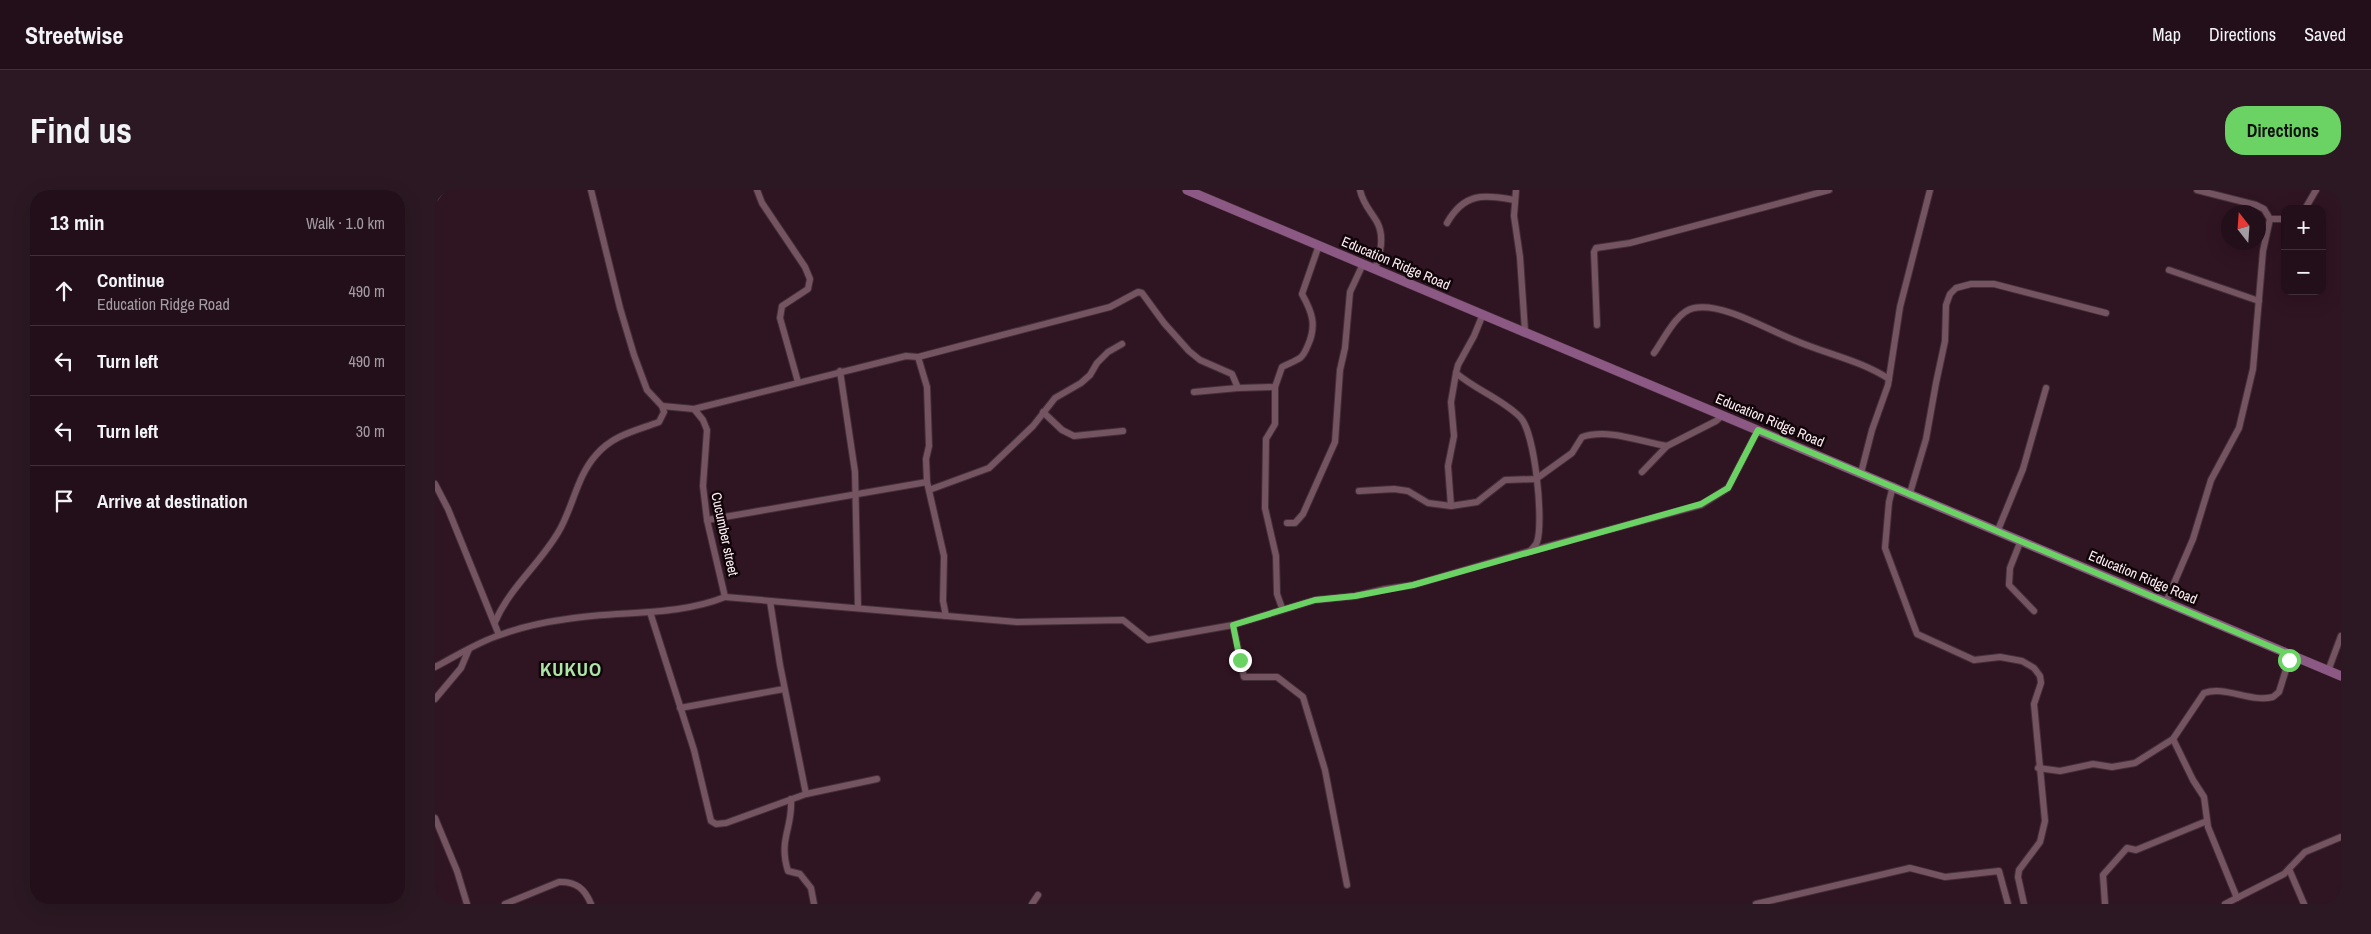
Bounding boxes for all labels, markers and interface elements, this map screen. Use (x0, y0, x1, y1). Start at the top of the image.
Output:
text: Streetwise (25, 19, 123, 51)
text: Map (2152, 22, 2181, 47)
text: Directions (2209, 22, 2276, 47)
text: Saved (2304, 22, 2346, 47)
button: Directions (2225, 106, 2341, 155)
text: Find us (30, 107, 132, 154)
north arrow (2221, 205, 2266, 250)
map controls (2281, 205, 2326, 295)
button: + (2281, 205, 2326, 250)
text: 13 min (50, 208, 105, 237)
text: Walk · 1.0 km (306, 212, 385, 234)
street label: Education Ridge Road (1339, 232, 1453, 294)
button: − (2281, 250, 2326, 295)
text: Continue (97, 267, 165, 293)
icon: ahead (50, 277, 78, 305)
text: 490 m (349, 280, 385, 302)
text: Education Ridge Road (97, 293, 230, 315)
icon: left (50, 347, 78, 375)
text: Turn left (97, 348, 158, 374)
text: 490 m (349, 350, 385, 372)
street label: Education Ridge Road (1713, 389, 1827, 451)
icon: left (50, 417, 78, 445)
text: Turn left (97, 418, 158, 444)
text: 30 m (356, 420, 385, 442)
icon: arrive (50, 487, 78, 515)
text: Arrive at destination (97, 488, 248, 514)
street label: Cucumber street (707, 491, 743, 577)
street label: Education Ridge Road (2086, 546, 2200, 608)
route end (1229, 649, 1252, 672)
route start (2278, 649, 2301, 672)
district label: KUKUO (540, 656, 602, 682)

